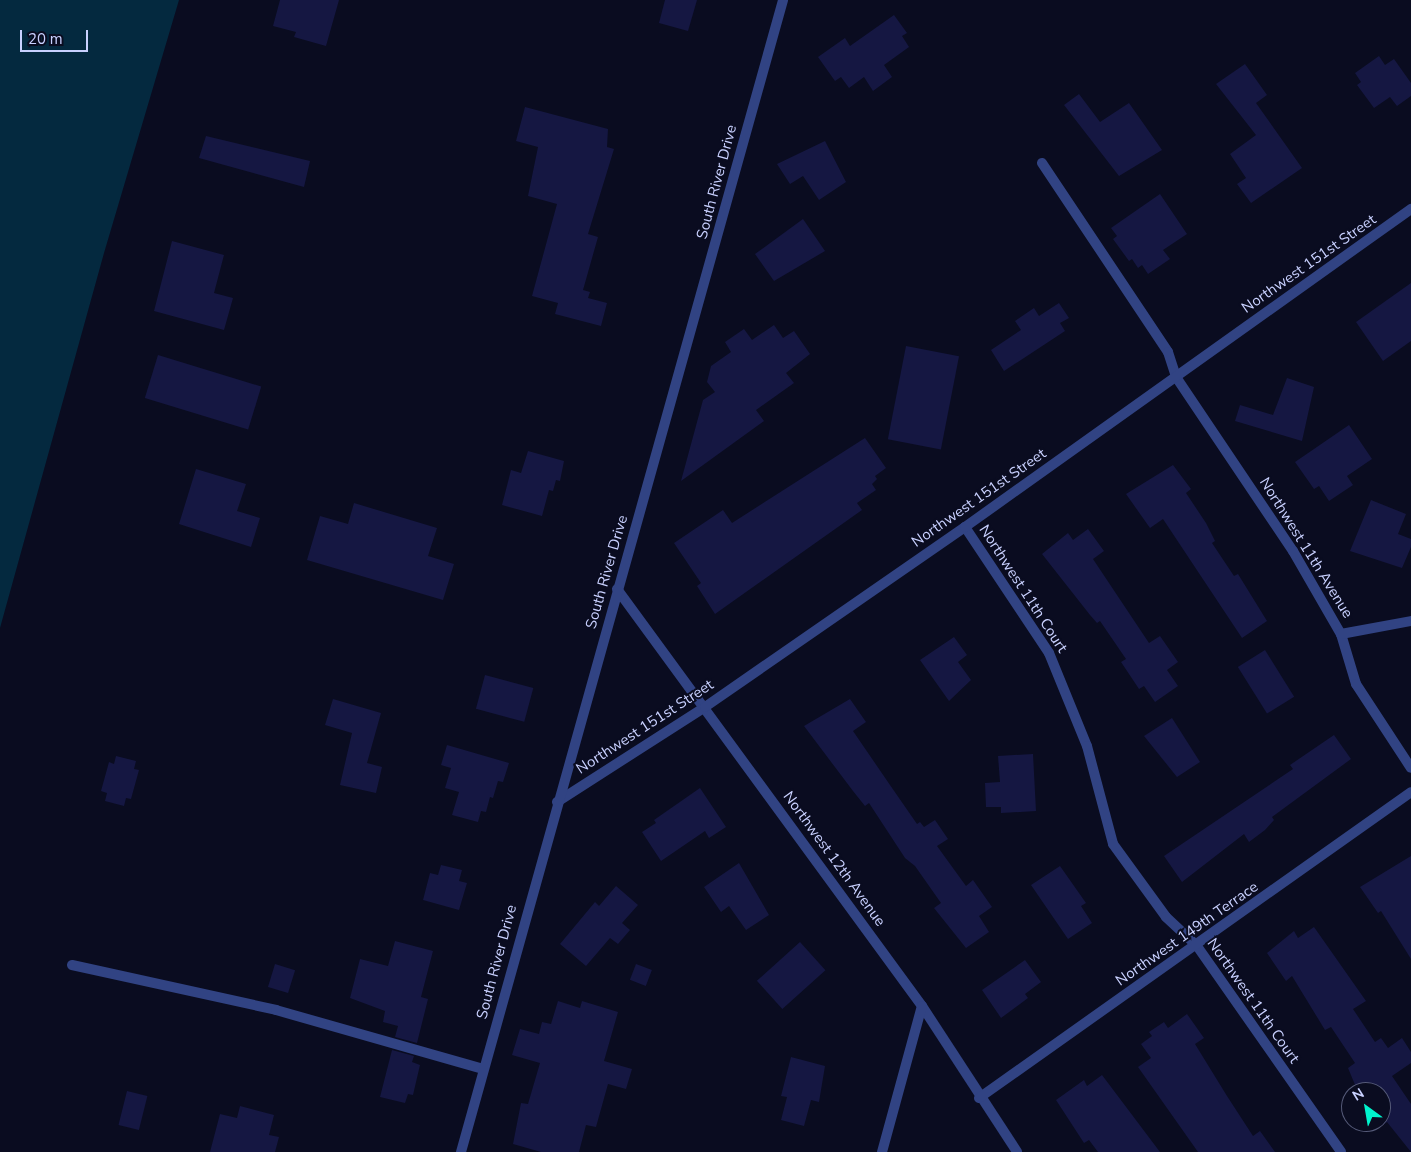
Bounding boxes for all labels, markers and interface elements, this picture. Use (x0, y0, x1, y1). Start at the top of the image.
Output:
scale bar (22, 20, 90, 52)
text: 20 m (28, 29, 63, 49)
street label: South River Drive (693, 123, 741, 241)
street label: Northwest 151st Street (1238, 211, 1380, 317)
street label: Northwest 151st Street (908, 445, 1050, 551)
street label: Northwest 11th Avenue (1255, 474, 1357, 622)
street label: South River Drive (582, 513, 632, 631)
street label: Northwest 11th Court (975, 522, 1071, 656)
street label: Northwest 151st Street (573, 676, 717, 778)
street label: Northwest 12th Avenue (779, 788, 889, 930)
street label: Northwest 149th Terrace (1112, 878, 1262, 990)
street label: South River Drive (473, 903, 521, 1021)
street label: Northwest 11th Court (1203, 935, 1303, 1067)
north arrow (1341, 1082, 1391, 1132)
text: N (1349, 1084, 1368, 1106)

